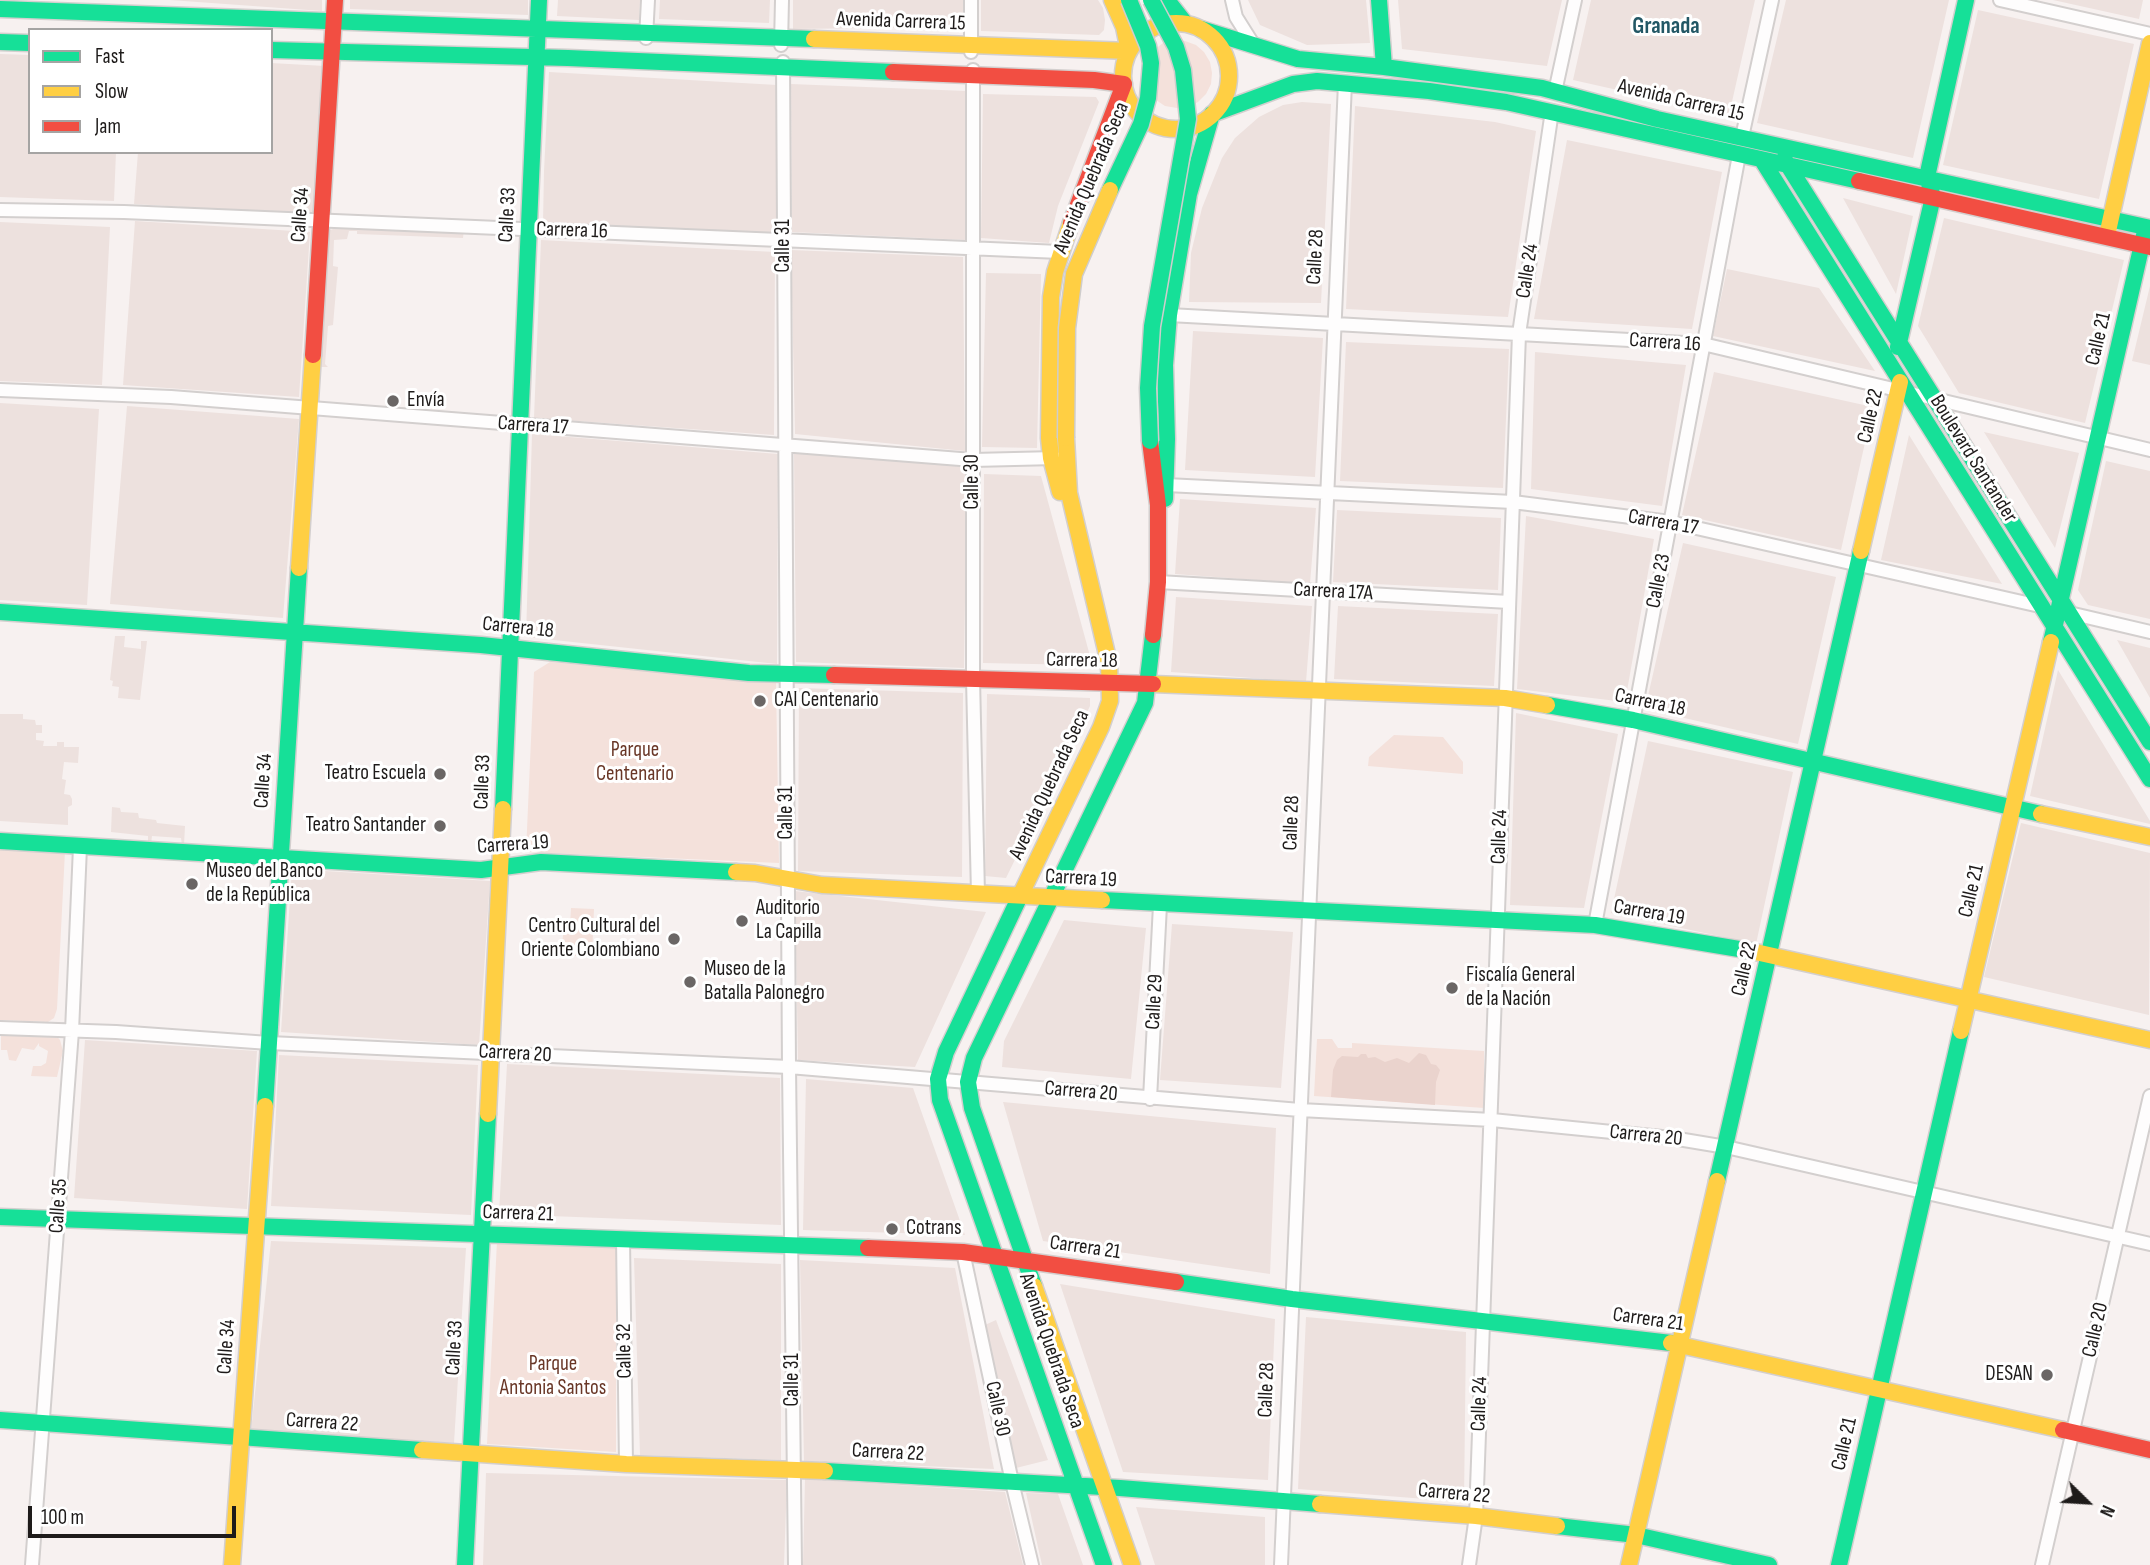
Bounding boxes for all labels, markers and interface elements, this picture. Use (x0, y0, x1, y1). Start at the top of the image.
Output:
street label: Avenida Carrera 15 (836, 7, 966, 37)
district label: Granada (1632, 13, 1700, 41)
legend (28, 28, 273, 154)
text: Fast (95, 44, 125, 69)
street label: Avenida Carrera 15 (1615, 74, 1747, 128)
text: Slow (95, 79, 128, 104)
street label: Avenida Quebrada Seca (1049, 98, 1135, 258)
text: Jam (95, 114, 121, 139)
street label: Calle 34 (287, 187, 315, 243)
street label: Calle 33 (494, 187, 522, 243)
street label: Carrera 16 (536, 217, 608, 245)
street label: Calle 31 (771, 219, 797, 273)
street label: Calle 28 (1302, 229, 1330, 285)
street label: Calle 24 (1511, 242, 1545, 300)
street label: Calle 21 (2081, 310, 2117, 368)
street label: Carrera 16 (1628, 328, 1702, 358)
street label: Calle 22 (1853, 386, 1889, 446)
place label: Envía (407, 388, 445, 414)
street label: Boulevard Santander (1924, 391, 2022, 527)
marker: Envía (385, 393, 401, 409)
street label: Carrera 17 (497, 411, 569, 441)
street label: Calle 30 (960, 454, 986, 510)
street label: Carrera 17 (1626, 504, 1700, 542)
street label: Calle 23 (1641, 552, 1677, 610)
street label: Carrera 17A (1293, 577, 1373, 607)
street label: Carrera 18 (481, 612, 555, 644)
street label: Carrera 18 (1046, 648, 1118, 674)
street label: Carrera 18 (1612, 683, 1688, 723)
place label: CAI Centenario (774, 688, 879, 714)
marker: CAI Centenario (752, 693, 768, 709)
street label: Avenida Quebrada Seca (1004, 706, 1096, 864)
park label: Parque Centenario (596, 738, 674, 788)
street label: Calle 34 (250, 753, 278, 809)
street label: Calle 33 (469, 754, 497, 810)
place label: Teatro Escuela (324, 761, 426, 787)
marker: Teatro Escuela (432, 766, 448, 782)
street label: Calle 31 (774, 786, 800, 840)
street label: Calle 28 (1278, 795, 1306, 851)
street label: Calle 24 (1486, 809, 1514, 865)
place label: Teatro Santander (305, 813, 426, 839)
marker: Teatro Santander (432, 818, 448, 834)
street label: Carrera 19 (476, 830, 550, 860)
place label: Museo del Banco de la República (206, 859, 323, 909)
street label: Calle 21 (1954, 862, 1990, 920)
street label: Carrera 19 (1044, 865, 1118, 893)
marker: Museo del Banco de la República (184, 876, 200, 892)
street label: Carrera 19 (1611, 894, 1687, 932)
place label: Auditorio La Capilla (756, 896, 822, 946)
marker: Auditorio La Capilla (734, 913, 750, 929)
place label: Centro Cultural del Oriente Colombiano (521, 914, 660, 964)
marker: Centro Cultural del Oriente Colombiano (666, 931, 682, 947)
street label: Calle 22 (1727, 939, 1763, 999)
place label: Museo de la Batalla Palonegro (704, 957, 825, 1007)
place label: Fiscalía General de la Nación (1466, 963, 1575, 1013)
marker: Museo de la Batalla Palonegro (682, 974, 698, 990)
street label: Calle 29 (1141, 974, 1169, 1030)
marker: Fiscalía General de la Nación (1444, 980, 1460, 996)
street label: Carrera 20 (478, 1040, 552, 1068)
street label: Carrera 20 (1043, 1076, 1119, 1108)
street label: Carrera 20 (1608, 1120, 1684, 1152)
street label: Calle 35 (45, 1178, 73, 1234)
street label: Carrera 21 (482, 1200, 554, 1228)
place label: Cotrans (906, 1216, 961, 1242)
marker: Cotrans (884, 1221, 900, 1237)
street label: Carrera 21 (1048, 1231, 1122, 1265)
street label: Avenida Quebrada Seca (1013, 1270, 1089, 1432)
street label: Calle 20 (2077, 1300, 2115, 1360)
street label: Carrera 21 (1611, 1303, 1685, 1337)
street label: Calle 34 (213, 1319, 241, 1375)
street label: Calle 33 (441, 1320, 469, 1376)
street label: Calle 32 (612, 1323, 638, 1379)
park label: Parque Antonia Santos (500, 1352, 606, 1402)
street label: Calle 31 (780, 1353, 806, 1407)
street label: Calle 28 (1253, 1362, 1281, 1418)
place label: DESAN (1985, 1362, 2033, 1388)
marker: DESAN (2039, 1367, 2055, 1383)
street label: Calle 24 (1466, 1376, 1494, 1432)
street label: Calle 30 (979, 1379, 1015, 1439)
street label: Carrera 22 (285, 1408, 359, 1438)
street label: Calle 21 (1827, 1415, 1863, 1473)
street label: Carrera 22 (851, 1439, 925, 1467)
north arrow (2052, 1467, 2122, 1537)
street label: Carrera 22 (1417, 1478, 1491, 1510)
scale bar (32, 1492, 240, 1536)
text: N (2094, 1501, 2119, 1520)
text: 100 m (41, 1505, 84, 1530)

